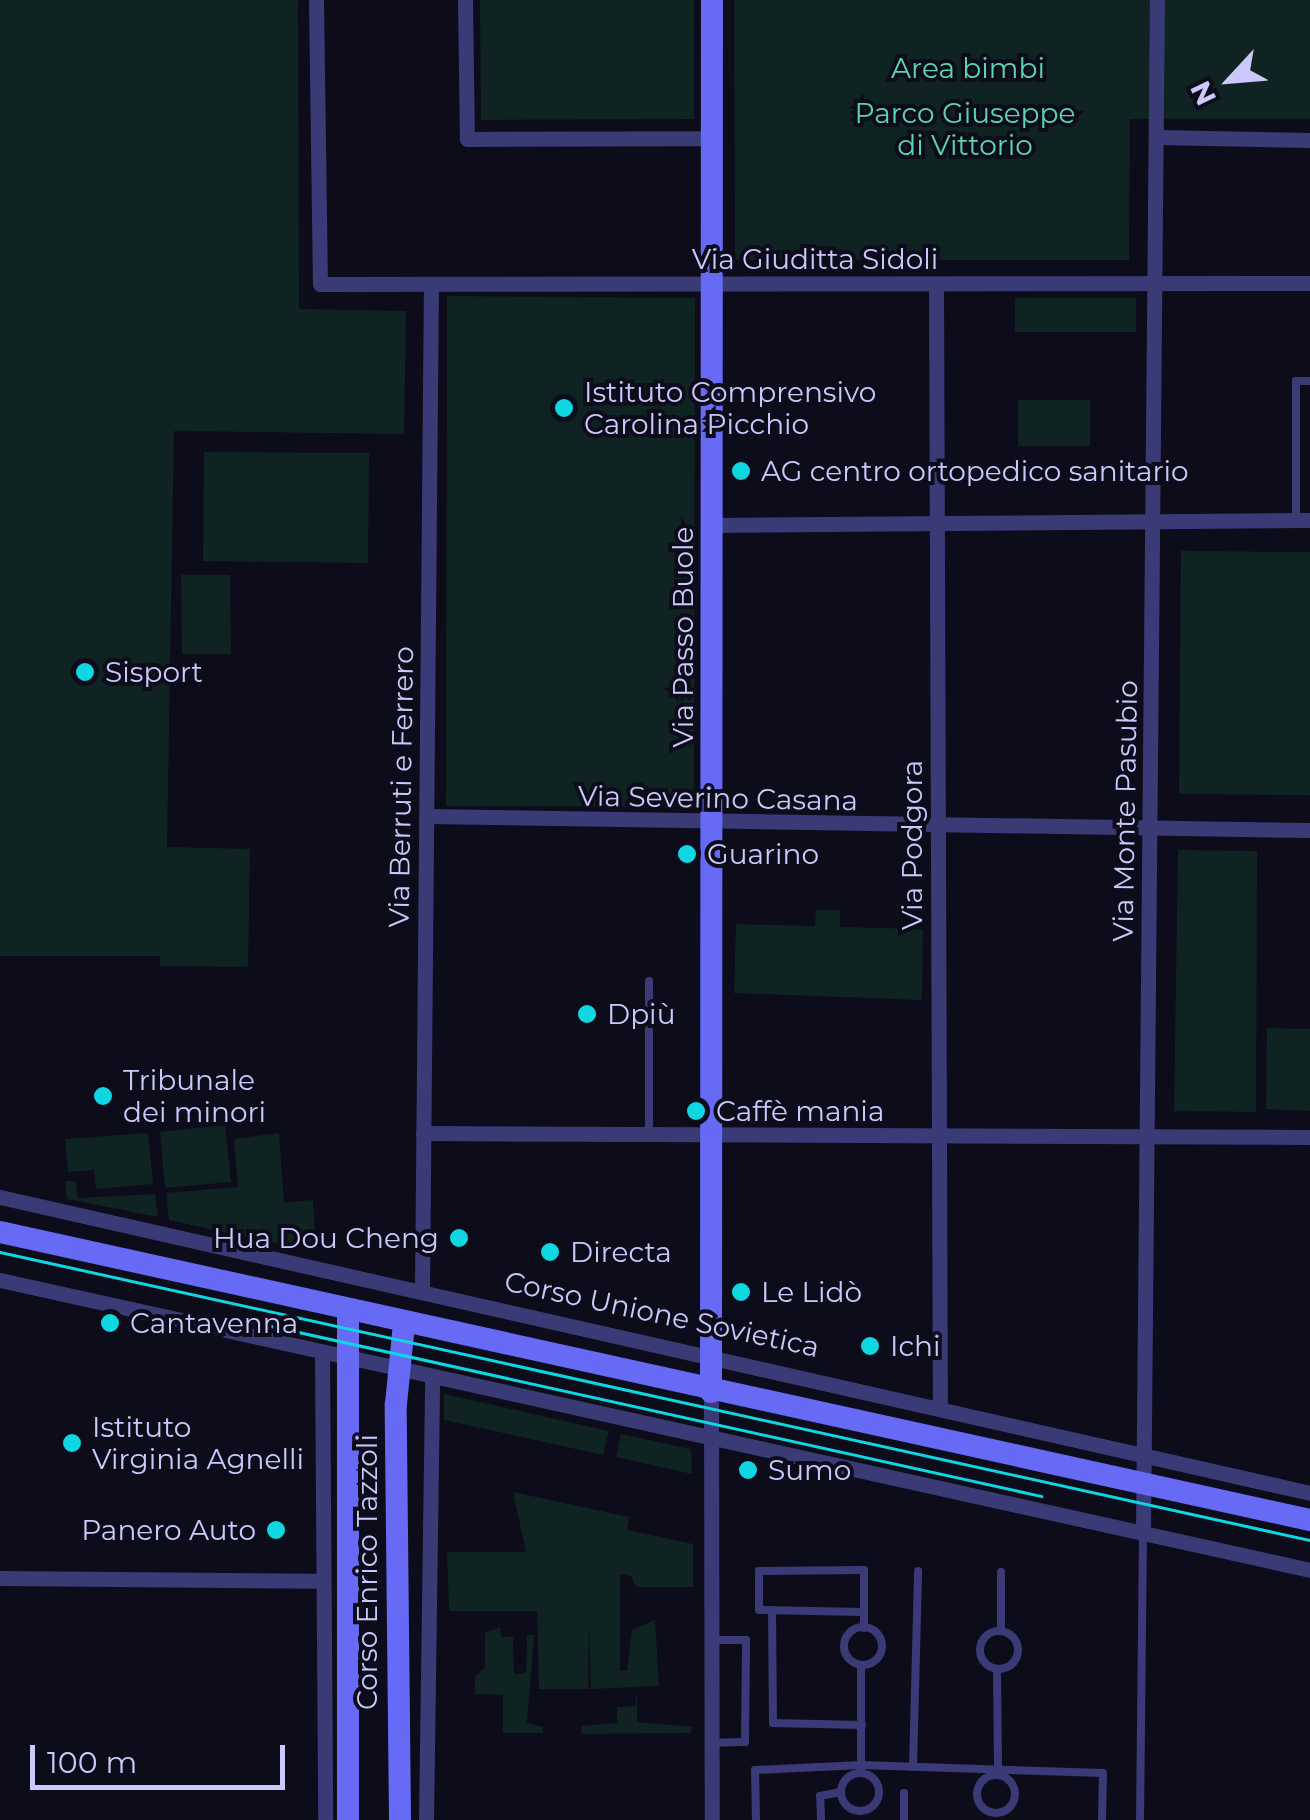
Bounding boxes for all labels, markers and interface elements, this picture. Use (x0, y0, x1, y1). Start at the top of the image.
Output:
north arrow (1180, 30, 1280, 130)
park label: Area bimbi (891, 51, 1045, 85)
text: N (1183, 76, 1223, 111)
park label: Parco Giuseppe di Vittorio (855, 96, 1075, 162)
street label: Via Giuditta Sidoli (692, 242, 938, 276)
place label: Istituto Comprensivo Carolina Picchio (584, 375, 876, 441)
marker: Istituto Comprensivo Carolina Picchio (553, 397, 575, 419)
place label: AG centro ortopedico sanitario (761, 454, 1189, 488)
marker: AG centro ortopedico sanitario (730, 460, 752, 482)
street label: Via Passo Buole (666, 527, 700, 747)
street label: Via Berruti e Ferrero (382, 646, 420, 928)
place label: Sisport (105, 655, 203, 689)
marker: Sisport (74, 661, 96, 683)
street label: Via Monte Pasubio (1106, 680, 1144, 942)
street label: Via Podgora (895, 760, 929, 930)
street label: Via Severino Casana (578, 779, 858, 817)
place label: Guarino (707, 837, 819, 871)
marker: Guarino (676, 843, 698, 865)
place label: Dpiù (607, 997, 675, 1031)
marker: Dpiù (576, 1003, 598, 1025)
place label: Tribunale dei minori (123, 1063, 266, 1129)
marker: Tribunale dei minori (92, 1085, 114, 1107)
place label: Caffè mania (716, 1094, 884, 1128)
marker: Caffè mania (685, 1100, 707, 1122)
place label: Hua Dou Cheng (213, 1221, 439, 1255)
marker: Hua Dou Cheng (448, 1227, 470, 1249)
place label: Directa (570, 1235, 672, 1269)
marker: Directa (539, 1241, 561, 1263)
street label: Corso Unione Sovietica (502, 1264, 822, 1364)
place label: Le Lidò (761, 1275, 862, 1309)
marker: Le Lidò (730, 1281, 752, 1303)
place label: Cantavenna (130, 1306, 298, 1340)
marker: Cantavenna (99, 1312, 121, 1334)
place label: Ichi (890, 1329, 940, 1363)
marker: Ichi (859, 1335, 881, 1357)
place label: Istituto Virginia Agnelli (92, 1410, 304, 1476)
marker: Istituto Virginia Agnelli (61, 1432, 83, 1454)
street label: Corso Enrico Tazzoli (350, 1434, 384, 1710)
place label: Sumo (768, 1453, 851, 1487)
marker: Sumo (737, 1459, 759, 1481)
place label: Panero Auto (81, 1513, 256, 1547)
marker: Panero Auto (265, 1519, 287, 1541)
scale bar (35, 1725, 290, 1787)
text: 100 m (47, 1744, 137, 1781)

